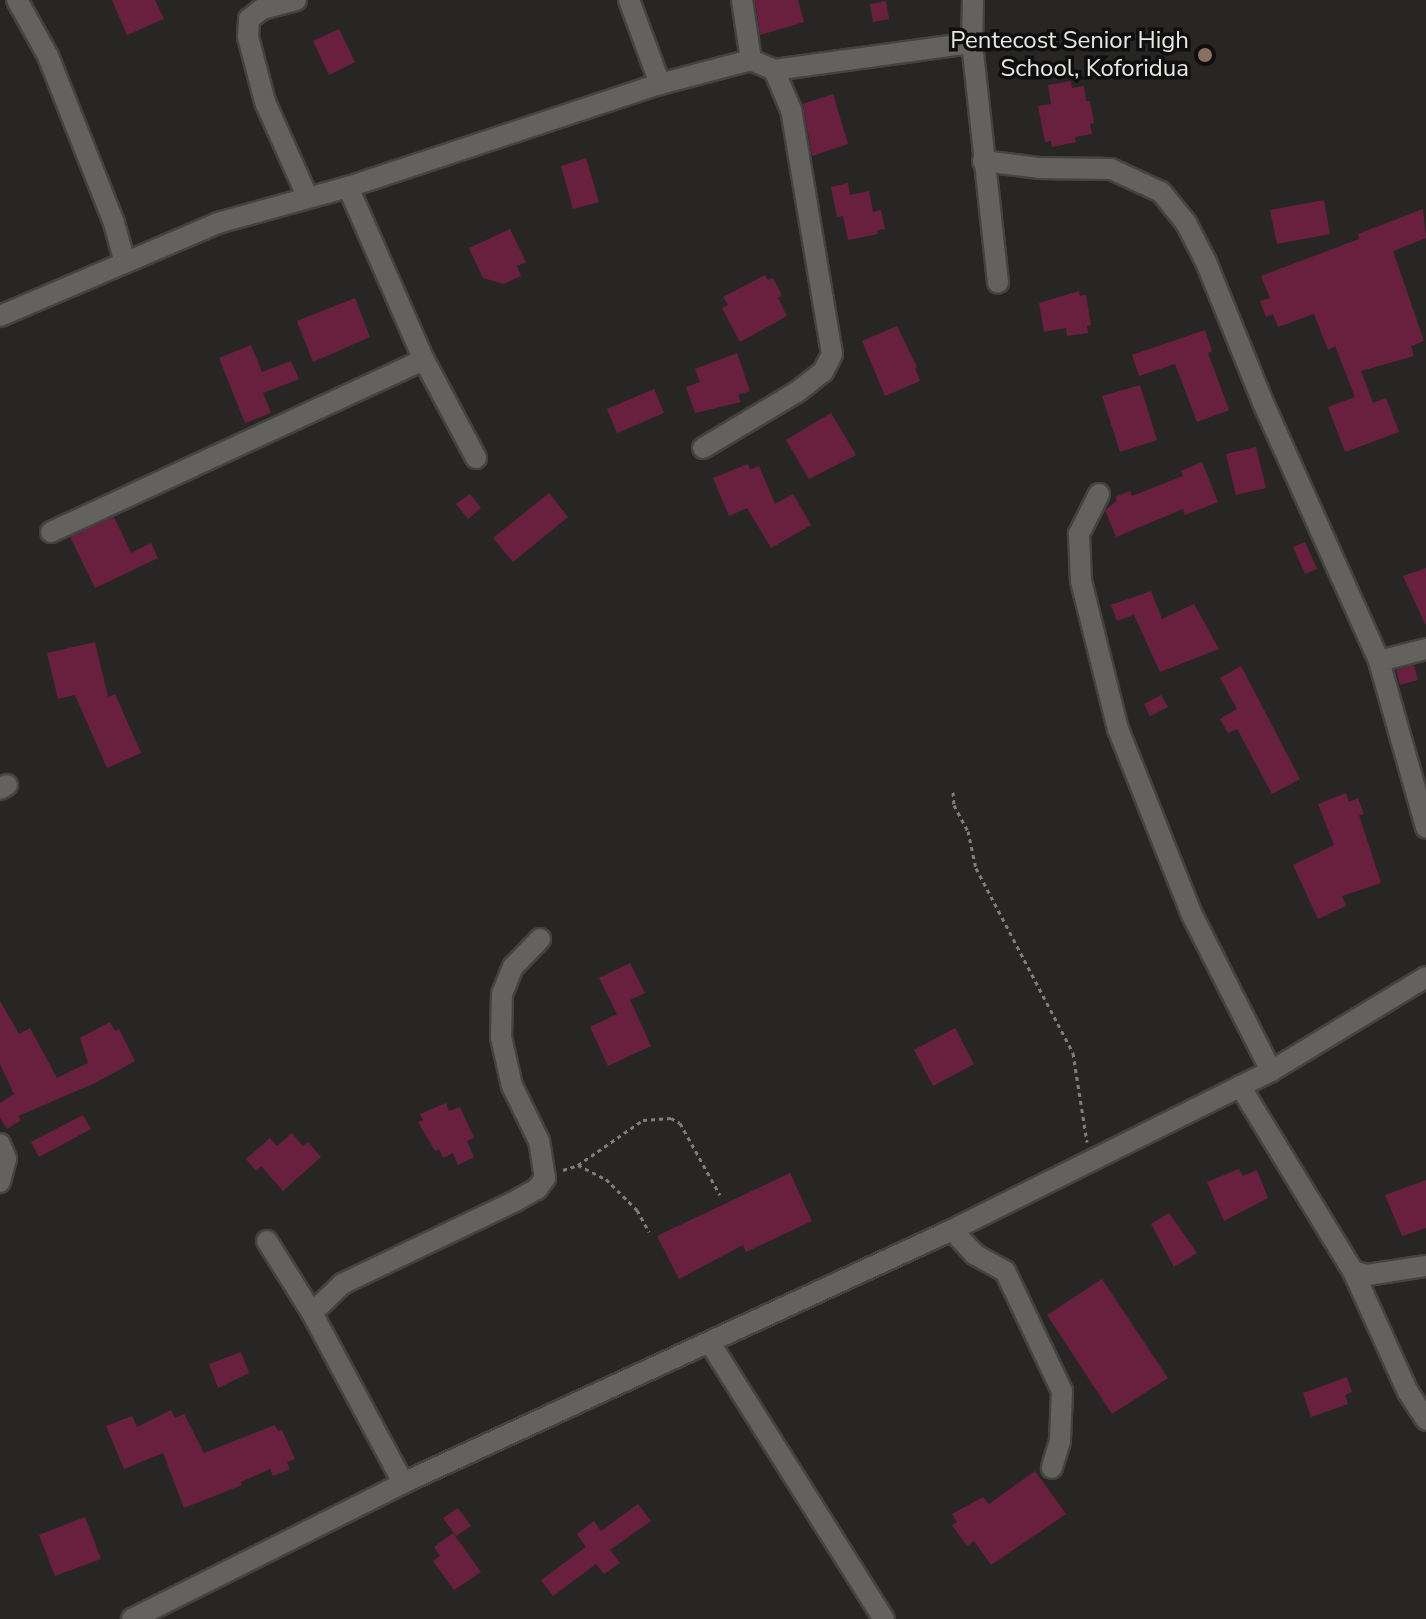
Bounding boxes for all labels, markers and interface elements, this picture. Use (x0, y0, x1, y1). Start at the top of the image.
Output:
place label: Pentecost Senior High School, Koforidua (950, 27, 1189, 83)
marker: Pentecost Senior High School, Koforidua (1196, 46, 1214, 64)

